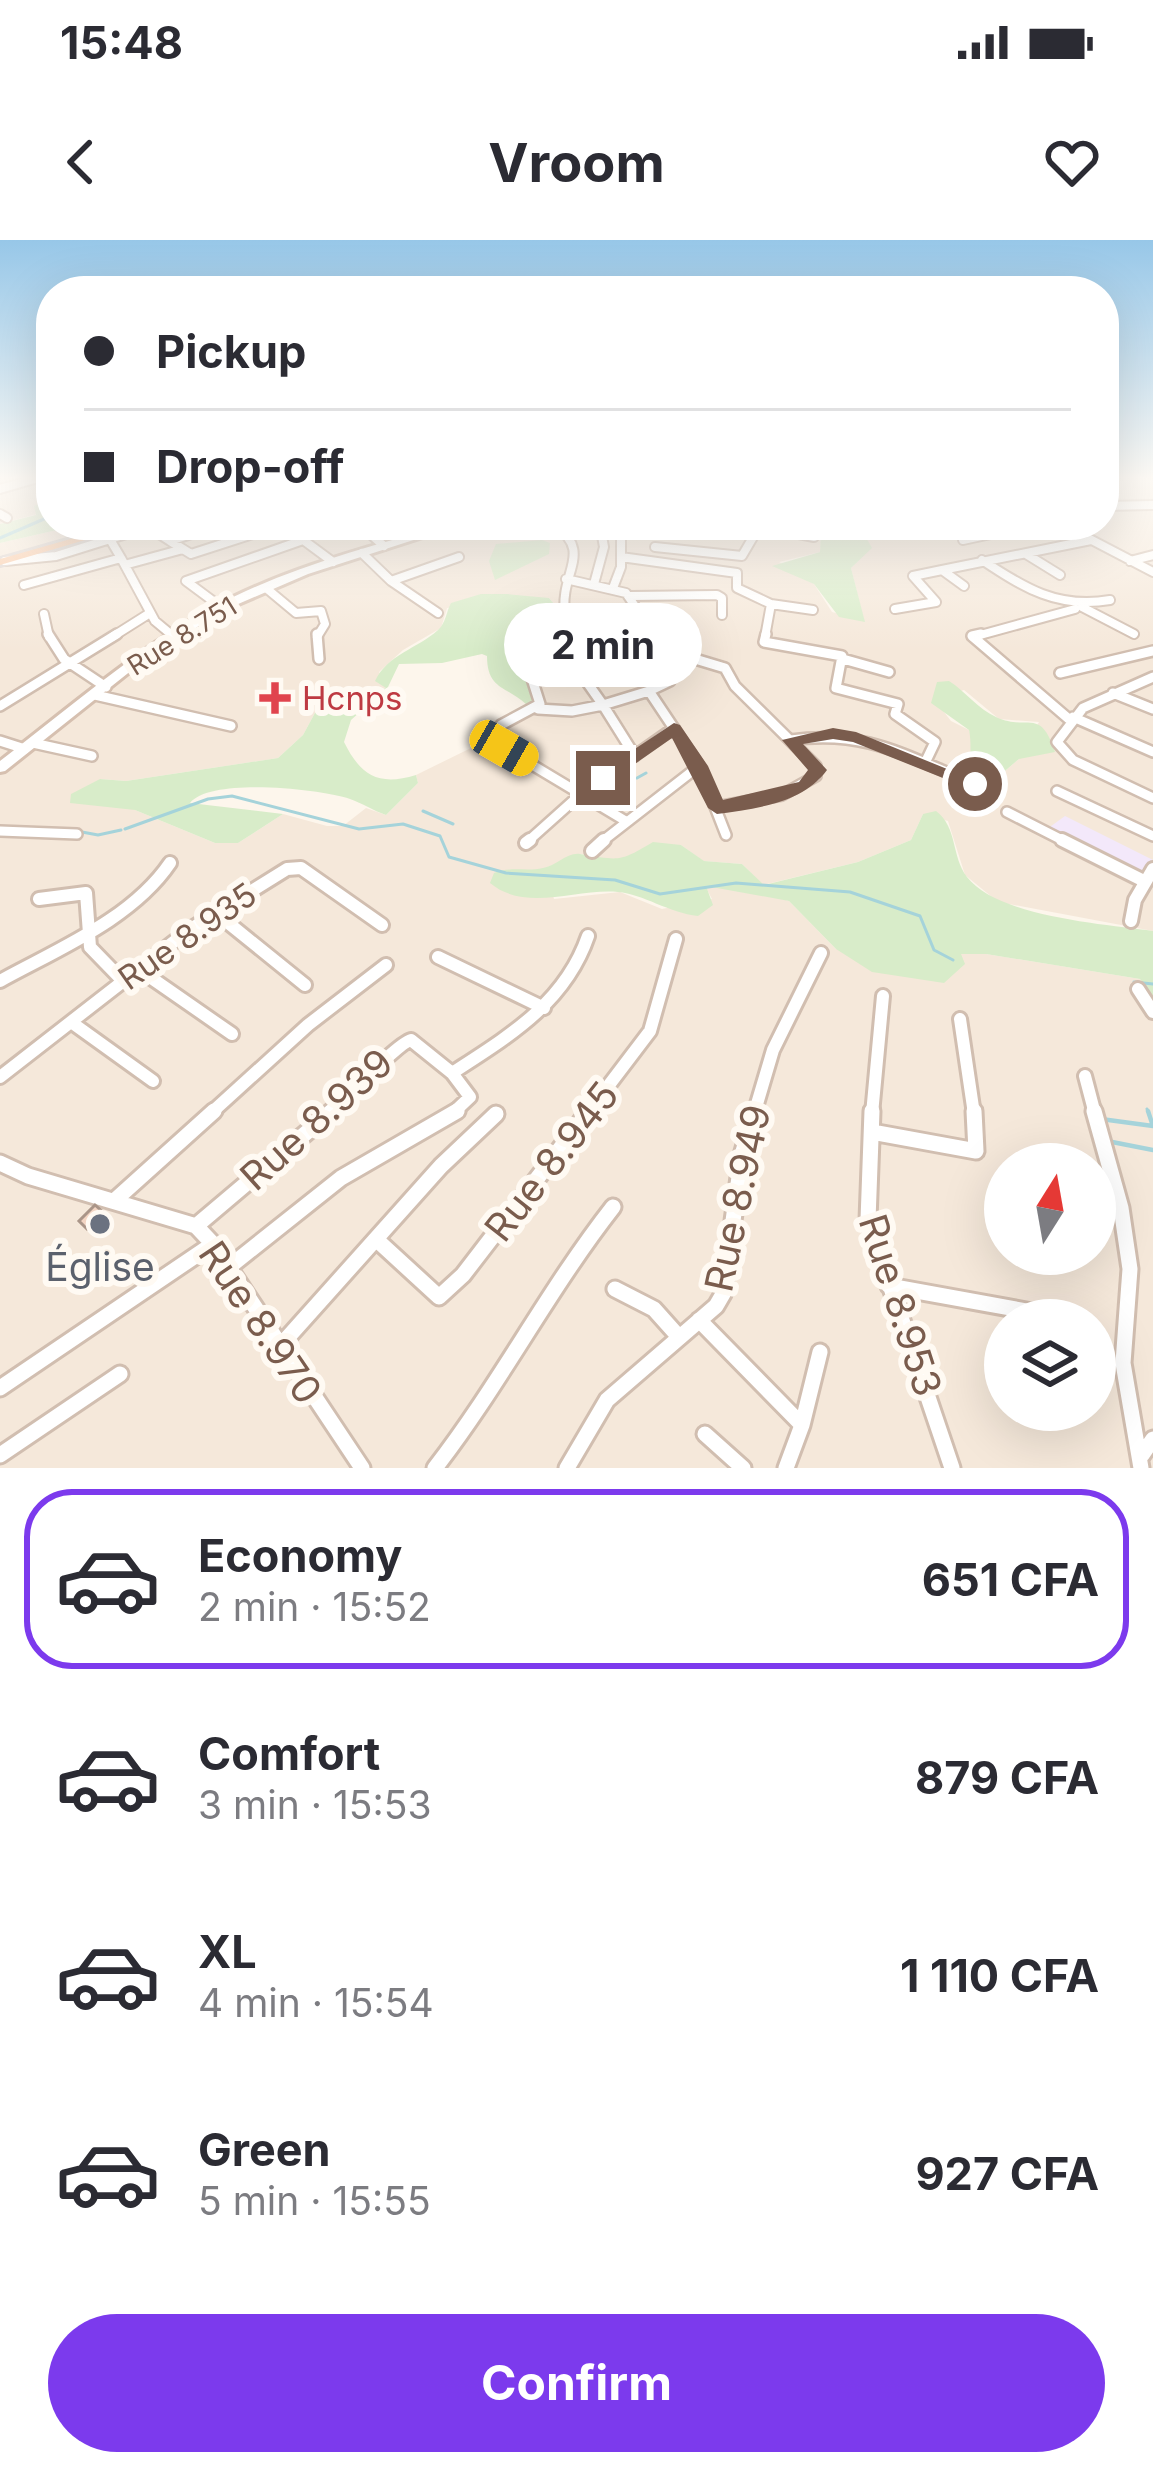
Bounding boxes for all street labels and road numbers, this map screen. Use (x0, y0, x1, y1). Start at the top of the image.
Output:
street label: Rue 8.751 (121, 590, 243, 682)
street label: Rue 8.935 (110, 874, 264, 998)
street label: Rue 8.939 (230, 1038, 402, 1200)
street label: Rue 8.945 (474, 1072, 628, 1250)
street label: Rue 8.949 (694, 1100, 780, 1296)
street label: Rue 8.953 (850, 1208, 952, 1402)
street label: Rue 8.970 (190, 1232, 332, 1412)

